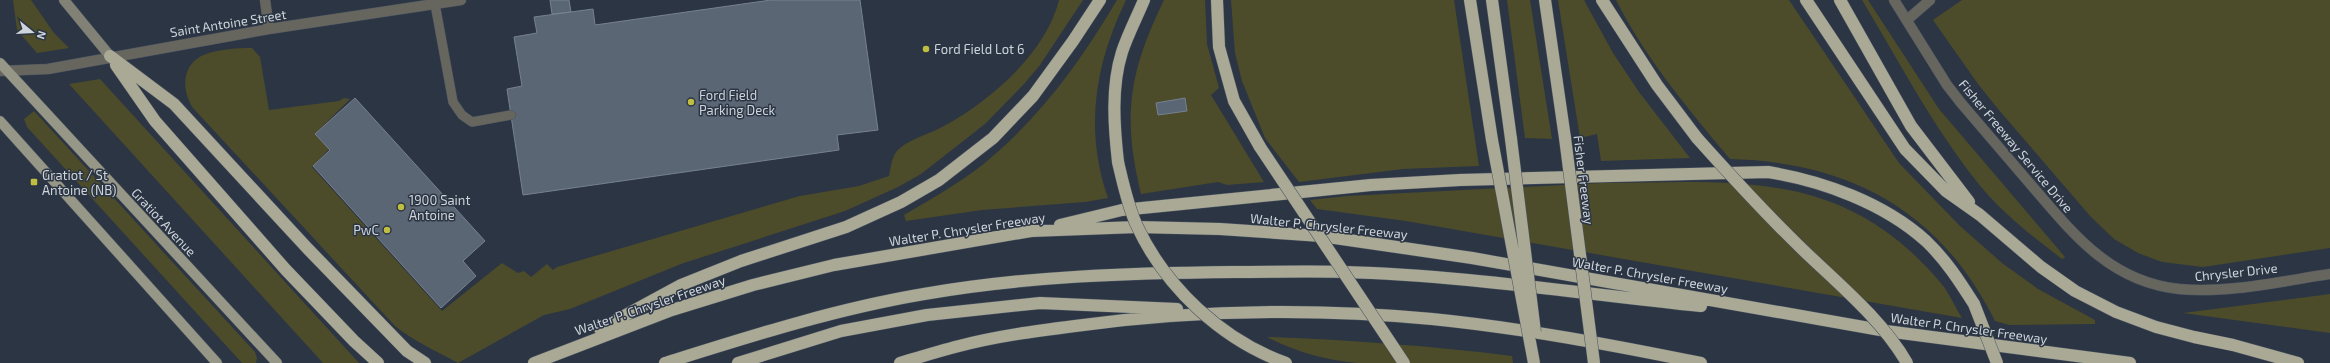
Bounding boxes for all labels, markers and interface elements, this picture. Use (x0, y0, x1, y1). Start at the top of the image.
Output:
street label: Saint Antoine Street (169, 6, 287, 40)
north arrow (12, 12, 52, 52)
text: N (35, 29, 49, 41)
place label: Ford Field Lot 6 (934, 41, 1024, 57)
marker: Ford Field Lot 6 (921, 44, 931, 54)
street label: Fisher Freeway Service Drive (1956, 76, 2076, 216)
place label: Ford Field Parking Deck (699, 87, 775, 118)
marker: Ford Field Parking Deck (686, 97, 696, 107)
street label: Fisher Freeway (1571, 135, 1597, 226)
place label: Gratiot / St Antoine (NB) (42, 167, 116, 198)
marker: Gratiot / St Antoine (NB) (29, 177, 39, 187)
street label: Gratiot Avenue (128, 185, 200, 259)
place label: 1900 Saint Antoine (409, 192, 470, 223)
marker: 1900 Saint Antoine (396, 202, 406, 212)
street label: Walter P. Chrysler Freeway (888, 209, 1046, 249)
street label: Walter P. Chrysler Freeway (1249, 210, 1409, 242)
place label: PwC (353, 222, 379, 238)
marker: PwC (382, 225, 392, 235)
street label: Walter P. Chrysler Freeway (1571, 253, 1729, 297)
street label: Chrysler Drive (2194, 260, 2278, 284)
street label: Walter P. Chrysler Freeway (573, 272, 728, 338)
street label: Walter P. Chrysler Freeway (1890, 309, 2049, 347)

